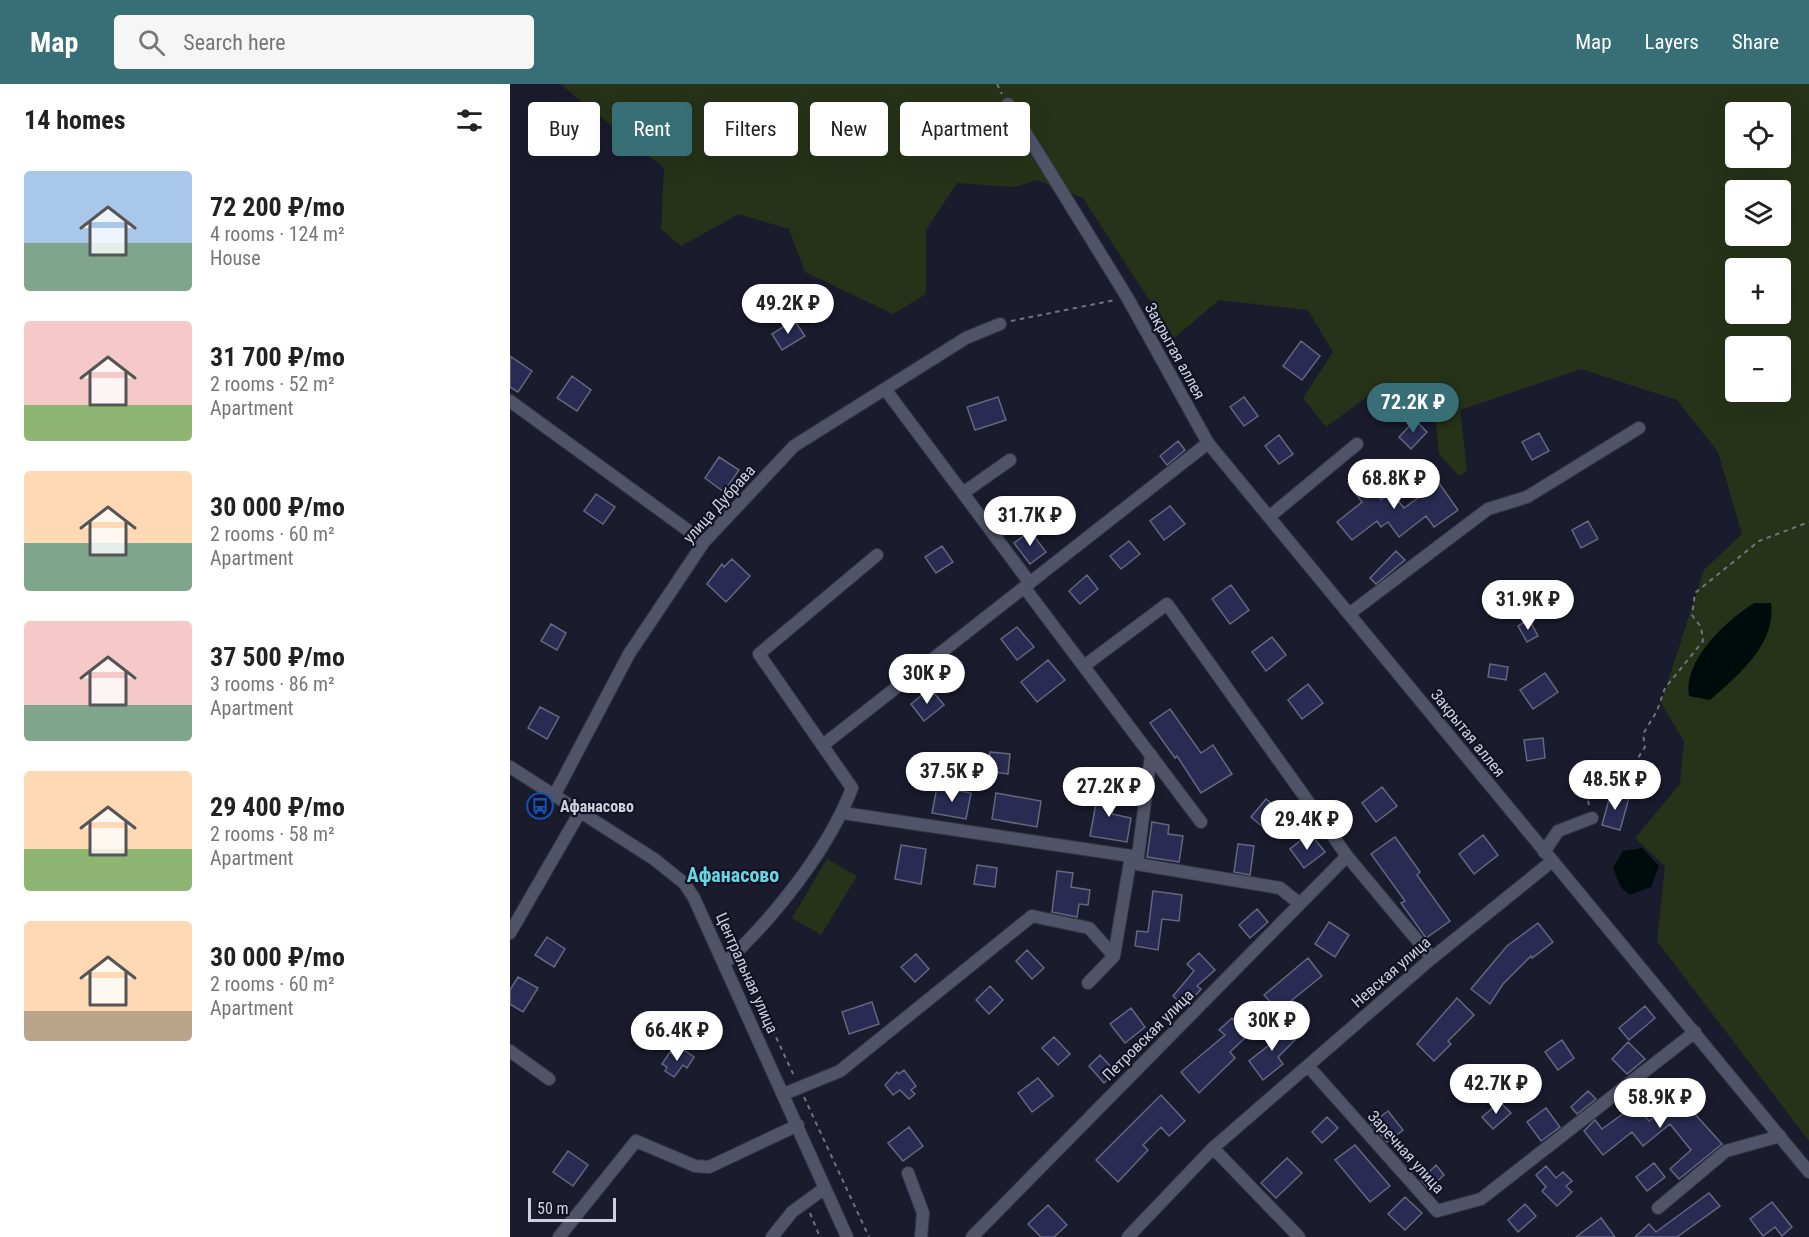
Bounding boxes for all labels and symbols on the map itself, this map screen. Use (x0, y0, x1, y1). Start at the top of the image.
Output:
pin: 49.2K ₽ (733, 284, 843, 335)
street label: Закрытая аллея (1141, 299, 1209, 403)
pin: 72.2K ₽ (1358, 383, 1468, 434)
pin: 68.8K ₽ (1339, 459, 1449, 510)
street label: улица Дубрава (679, 461, 759, 547)
pin: 31.7K ₽ (975, 496, 1085, 547)
pin: 31.9K ₽ (1473, 580, 1583, 631)
pin: 30K ₽ (885, 654, 969, 705)
street label: Закрытая аллея (1427, 685, 1509, 781)
pin: 37.5K ₽ (897, 752, 1007, 803)
pin: 48.5K ₽ (1560, 760, 1670, 811)
pin: 27.2K ₽ (1054, 767, 1164, 818)
bus stop icon: Афанасово (525, 791, 555, 821)
place label: Афанасово (560, 797, 634, 816)
pin: 29.4K ₽ (1252, 800, 1362, 851)
district label: Афанасово (687, 863, 779, 887)
street label: Центральная улица (712, 910, 782, 1036)
street label: Невская улица (1348, 933, 1434, 1011)
street label: Петровская улица (1099, 986, 1197, 1084)
pin: 30K ₽ (1230, 1001, 1314, 1052)
pin: 66.4K ₽ (622, 1011, 732, 1062)
pin: 42.7K ₽ (1441, 1064, 1551, 1115)
pin: 58.9K ₽ (1605, 1078, 1715, 1129)
street label: Заречная улица (1364, 1107, 1448, 1197)
scale bar (528, 1195, 616, 1222)

